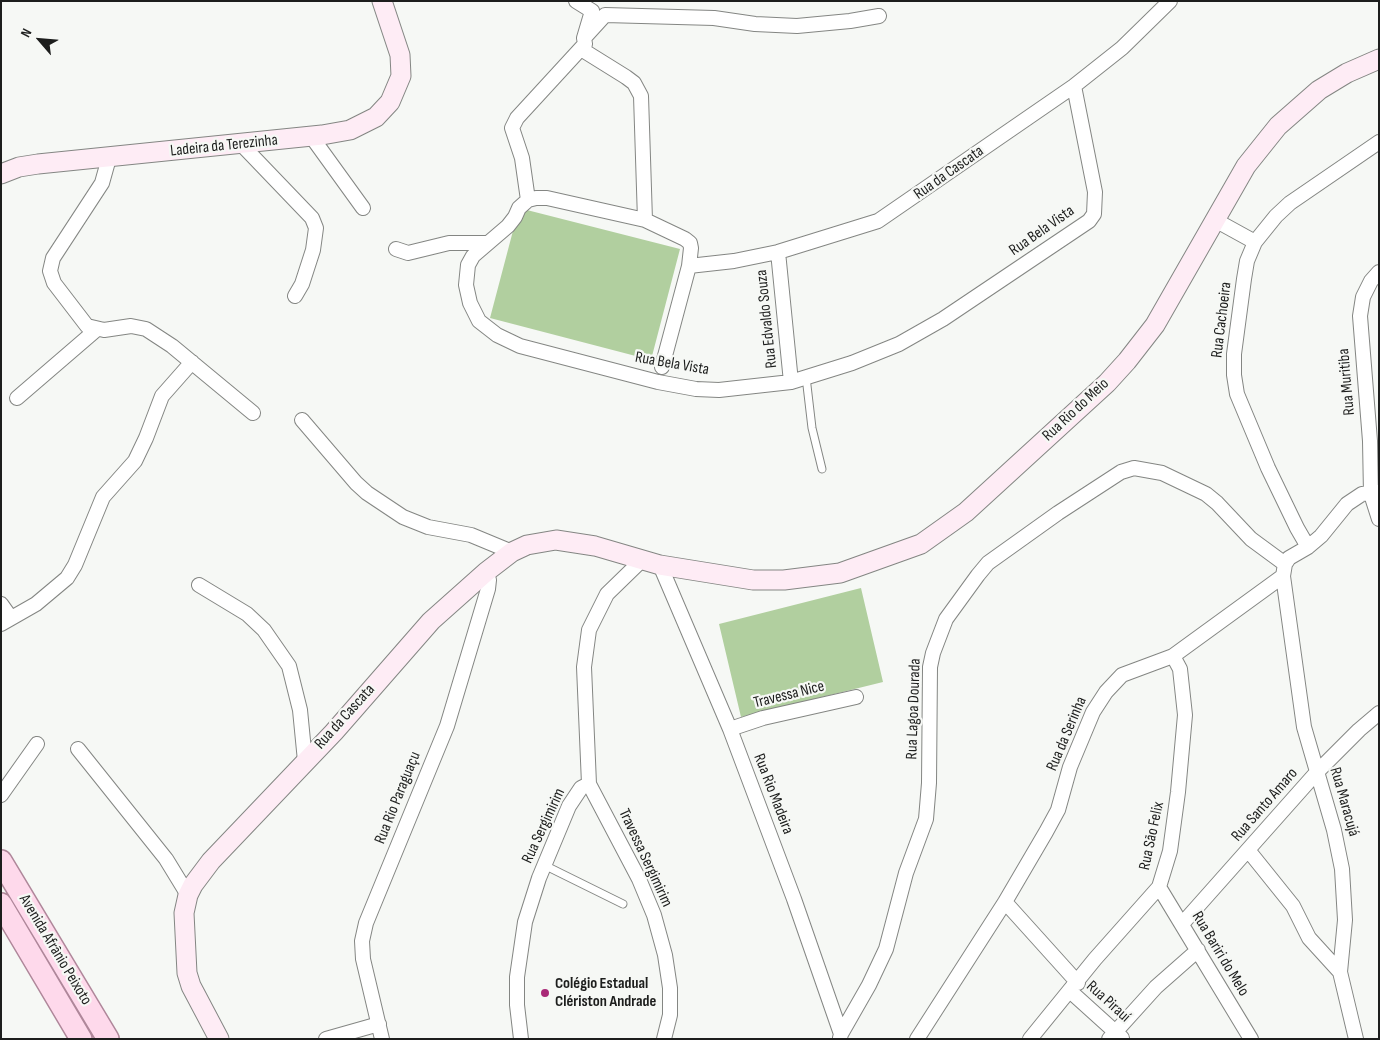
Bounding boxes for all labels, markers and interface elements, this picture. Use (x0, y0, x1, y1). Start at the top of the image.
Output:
north arrow (15, 15, 65, 65)
text: N (17, 26, 35, 40)
street label: Ladeira da Terezinha (169, 131, 279, 161)
street label: Rua da Cascata (910, 142, 988, 204)
street label: Rua Bela Vista (1006, 202, 1078, 260)
street label: Rua Edvaldo Souza (752, 269, 782, 369)
street label: Rua Cachoeira (1208, 281, 1236, 359)
street label: Rua Bela Vista (633, 348, 711, 380)
street label: Rua Muritiba (1335, 348, 1359, 416)
street label: Rua Rio do Meio (1039, 374, 1113, 446)
street label: Rua Lagoa Dourada (903, 658, 925, 760)
street label: Travessa Nice (752, 677, 826, 713)
street label: Rua da Cascata (311, 681, 379, 753)
street label: Rua da Serinha (1043, 694, 1091, 774)
street label: Rua Rio Paraguaçu (371, 749, 425, 847)
street label: Rua Rio Madeira (749, 751, 797, 837)
street label: Rua Santo Amaro (1228, 764, 1302, 846)
street label: Rua Maracujá (1325, 765, 1363, 839)
street label: Rua Sergimirim (518, 785, 570, 867)
street label: Rua São Felix (1135, 800, 1169, 872)
street label: Travessa Sergimirim (614, 806, 676, 910)
street label: Avenida Afrânio Peixoto (15, 891, 95, 1009)
street label: Rua Bariri do Melo (1187, 908, 1253, 1000)
place label: Colégio Estadual Clériston Andrade (555, 974, 656, 1012)
street label: Rua Pirauí (1082, 977, 1134, 1027)
marker: Colégio Estadual Clériston Andrade (539, 987, 551, 999)

